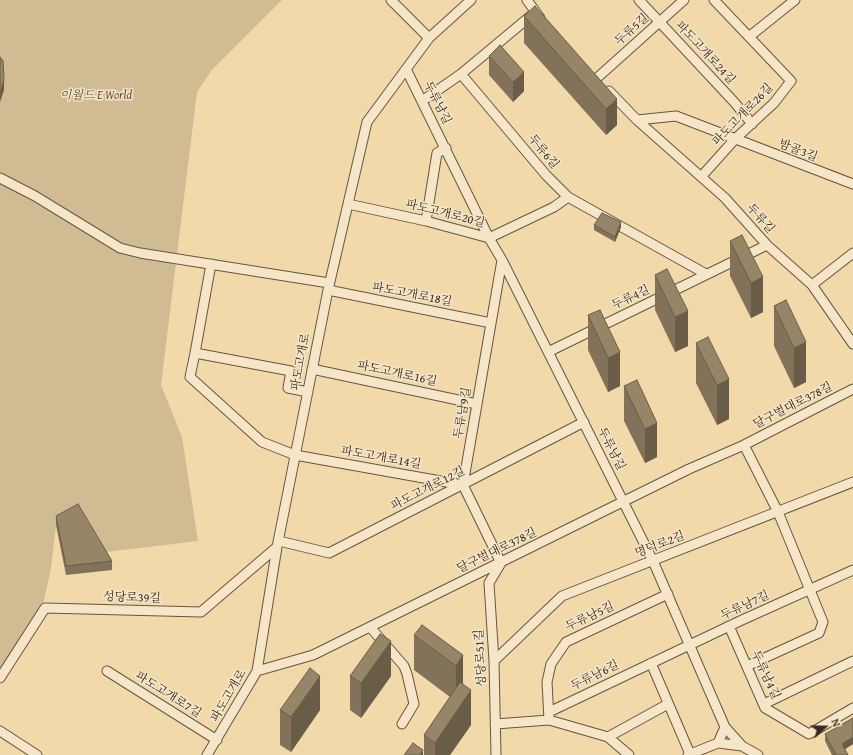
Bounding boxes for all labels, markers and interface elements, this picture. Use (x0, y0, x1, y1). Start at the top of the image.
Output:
street label: 두류5길 (612, 11, 652, 49)
street label: 파도고개로24길 (672, 18, 738, 88)
street label: 두류남길 (420, 79, 454, 127)
street label: 파도고개로26길 (710, 81, 776, 149)
park label: 이월드 E World (60, 89, 132, 103)
street label: 두류6길 (524, 132, 562, 172)
street label: 밤골3길 (776, 137, 820, 165)
street label: 파도고개로20길 (404, 197, 486, 231)
street label: 두류길 (743, 201, 777, 237)
street label: 파도고개로18길 (371, 280, 453, 310)
street label: 두류4길 (610, 283, 652, 313)
street label: 파도고개로 (288, 332, 314, 392)
street label: 파도고개로16길 (356, 359, 438, 389)
street label: 달구벌대로378길 (751, 380, 835, 432)
street label: 두류남9길 (451, 386, 475, 440)
street label: 두류남길 (594, 425, 628, 473)
street label: 파도고개로14길 (340, 444, 422, 472)
street label: 파도고개로12길 (389, 464, 467, 514)
street label: 달구벌대로378길 (455, 525, 539, 577)
street label: 명덕로2길 (633, 529, 687, 561)
street label: 두류남7길 (718, 588, 772, 624)
street label: 성당로39길 (103, 590, 161, 606)
street label: 두류남5길 (563, 599, 617, 635)
street label: 성당로51길 (472, 629, 490, 687)
street label: 두류남4길 (747, 648, 783, 702)
street label: 두류남6길 (568, 658, 622, 694)
street label: 파도고개로 (208, 667, 250, 725)
street label: 파도고개로7길 (132, 669, 204, 721)
north arrow (805, 707, 845, 747)
text: N (827, 716, 845, 729)

